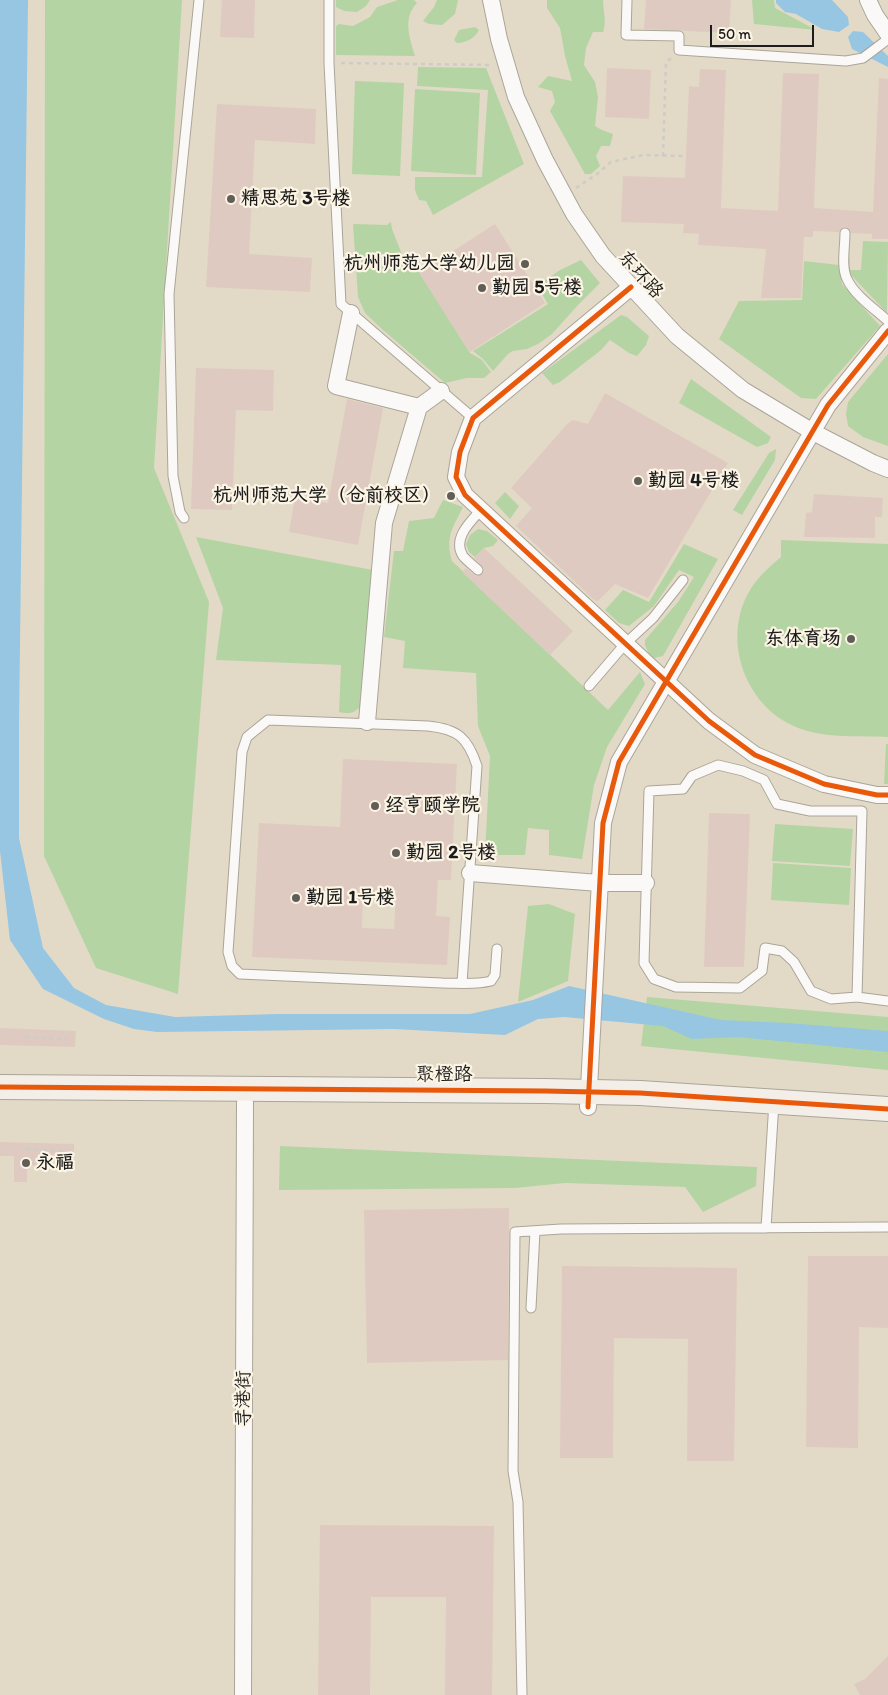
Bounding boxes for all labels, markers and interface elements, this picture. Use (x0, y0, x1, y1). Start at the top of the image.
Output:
scale bar (713, 15, 817, 47)
text: 50 m (718, 25, 751, 43)
place label: 精思苑 3号楼 (241, 188, 351, 210)
marker: 精思苑 3号楼 (225, 193, 237, 205)
street label: 东环路 (612, 246, 668, 304)
place label: 杭州师范大学幼儿园 (344, 253, 515, 275)
marker: 杭州师范大学幼儿园 (519, 258, 531, 270)
place label: 勤园 5号楼 (492, 277, 582, 299)
marker: 勤园 5号楼 (476, 282, 488, 294)
place label: 勤园 4号楼 (648, 470, 740, 492)
marker: 勤园 4号楼 (632, 475, 644, 487)
place label: 杭州师范大学（仓前校区） (213, 485, 441, 507)
marker: 杭州师范大学（仓前校区） (445, 490, 457, 502)
place label: 东体育场 (765, 628, 841, 650)
marker: 东体育场 (845, 633, 857, 645)
place label: 经亨颐学院 (385, 795, 480, 817)
marker: 经亨颐学院 (369, 800, 381, 812)
place label: 勤园 2号楼 (406, 842, 496, 864)
marker: 勤园 2号楼 (390, 847, 402, 859)
place label: 勤园 1号楼 (306, 887, 395, 909)
marker: 勤园 1号楼 (290, 892, 302, 904)
street label: 聚橙路 (416, 1064, 472, 1086)
place label: 永福 (36, 1152, 74, 1174)
marker: 永福 (20, 1157, 32, 1169)
street label: 寻港街 (233, 1371, 255, 1427)

